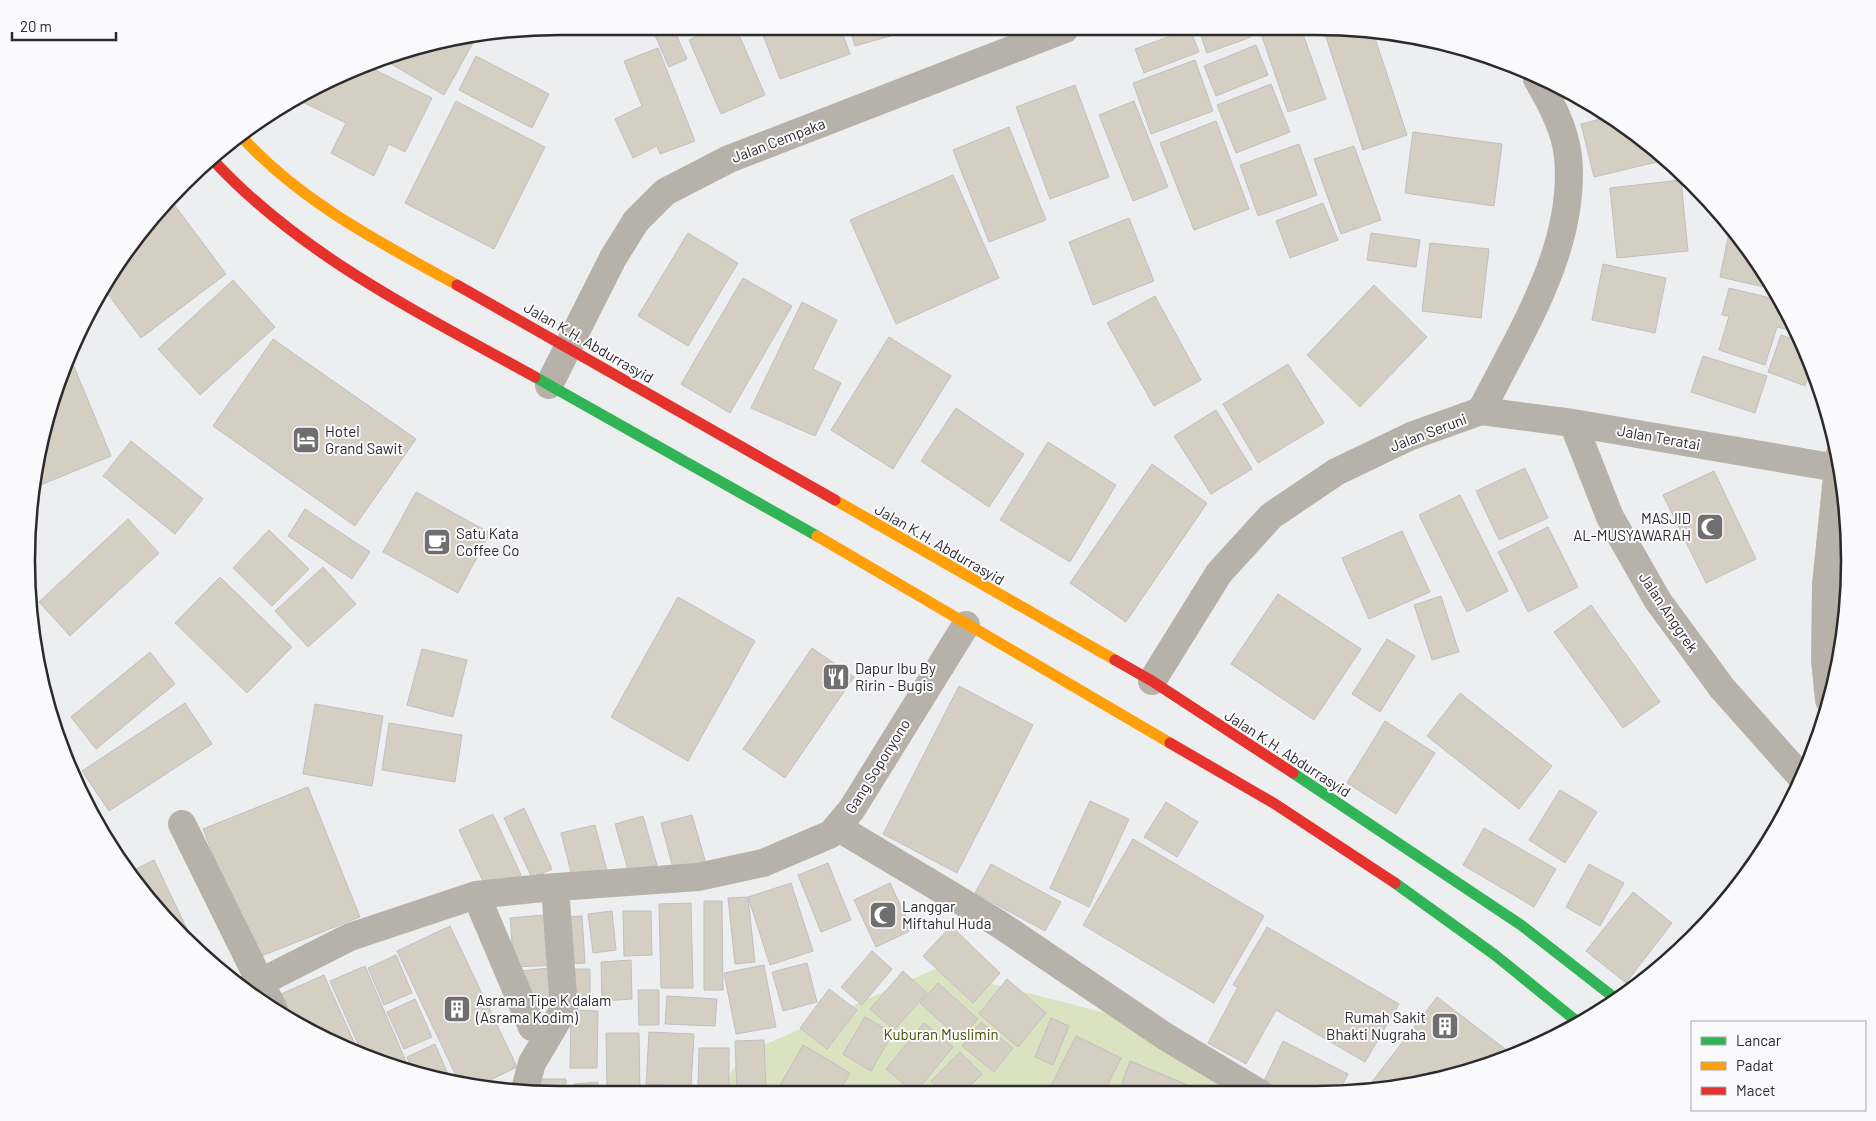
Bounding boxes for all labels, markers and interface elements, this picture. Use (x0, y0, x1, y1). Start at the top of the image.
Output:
scale bar (12, 10, 116, 42)
text: 20 m (20, 17, 52, 35)
street label: Jalan Cempaka (729, 114, 827, 166)
street label: Jalan K.H. Abdurrasyid (521, 298, 657, 386)
street label: Jalan Seruni (1387, 409, 1469, 455)
street label: Jalan Teratai (1616, 421, 1702, 453)
place label: Hotel Grand Sawit (325, 422, 403, 457)
hotel icon: Hotel Grand Sawit (291, 425, 321, 455)
street label: Jalan K.H. Abdurrasyid (872, 500, 1008, 588)
place label: MASJID AL-MUSYAWARAH (1573, 509, 1691, 544)
mosque icon: MASJID AL-MUSYAWARAH (1695, 512, 1725, 542)
place label: Satu Kata Coffee Co (456, 524, 519, 559)
cafe icon: Satu Kata Coffee Co (422, 527, 452, 557)
street label: Jalan Anggrek (1636, 569, 1703, 656)
place label: Dapur Ibu By Ririn - Bugis (855, 659, 936, 694)
restaurant icon: Dapur Ibu By Ririn - Bugis (821, 662, 851, 692)
street label: Jalan K.H. Abdurrasyid (1222, 706, 1354, 800)
street label: Gang Soponyono (841, 715, 913, 817)
place label: Langgar Miftahul Huda (902, 897, 991, 932)
mosque icon: Langgar Miftahul Huda (868, 900, 898, 930)
place label: Asrama Tipe K dalam (Asrama Kodim) (475, 991, 611, 1026)
building icon: Asrama Tipe K dalam (Asrama Kodim) (442, 994, 472, 1024)
place label: Rumah Sakit Bhakti Nugraha (1326, 1008, 1426, 1043)
building icon: Rumah Sakit Bhakti Nugraha (1430, 1011, 1460, 1041)
legend (1691, 1021, 1866, 1111)
park label: Kuburan Muslimin (883, 1025, 999, 1043)
text: Lancar (1736, 1031, 1782, 1049)
text: Padat (1736, 1056, 1774, 1074)
text: Macet (1736, 1081, 1776, 1099)

